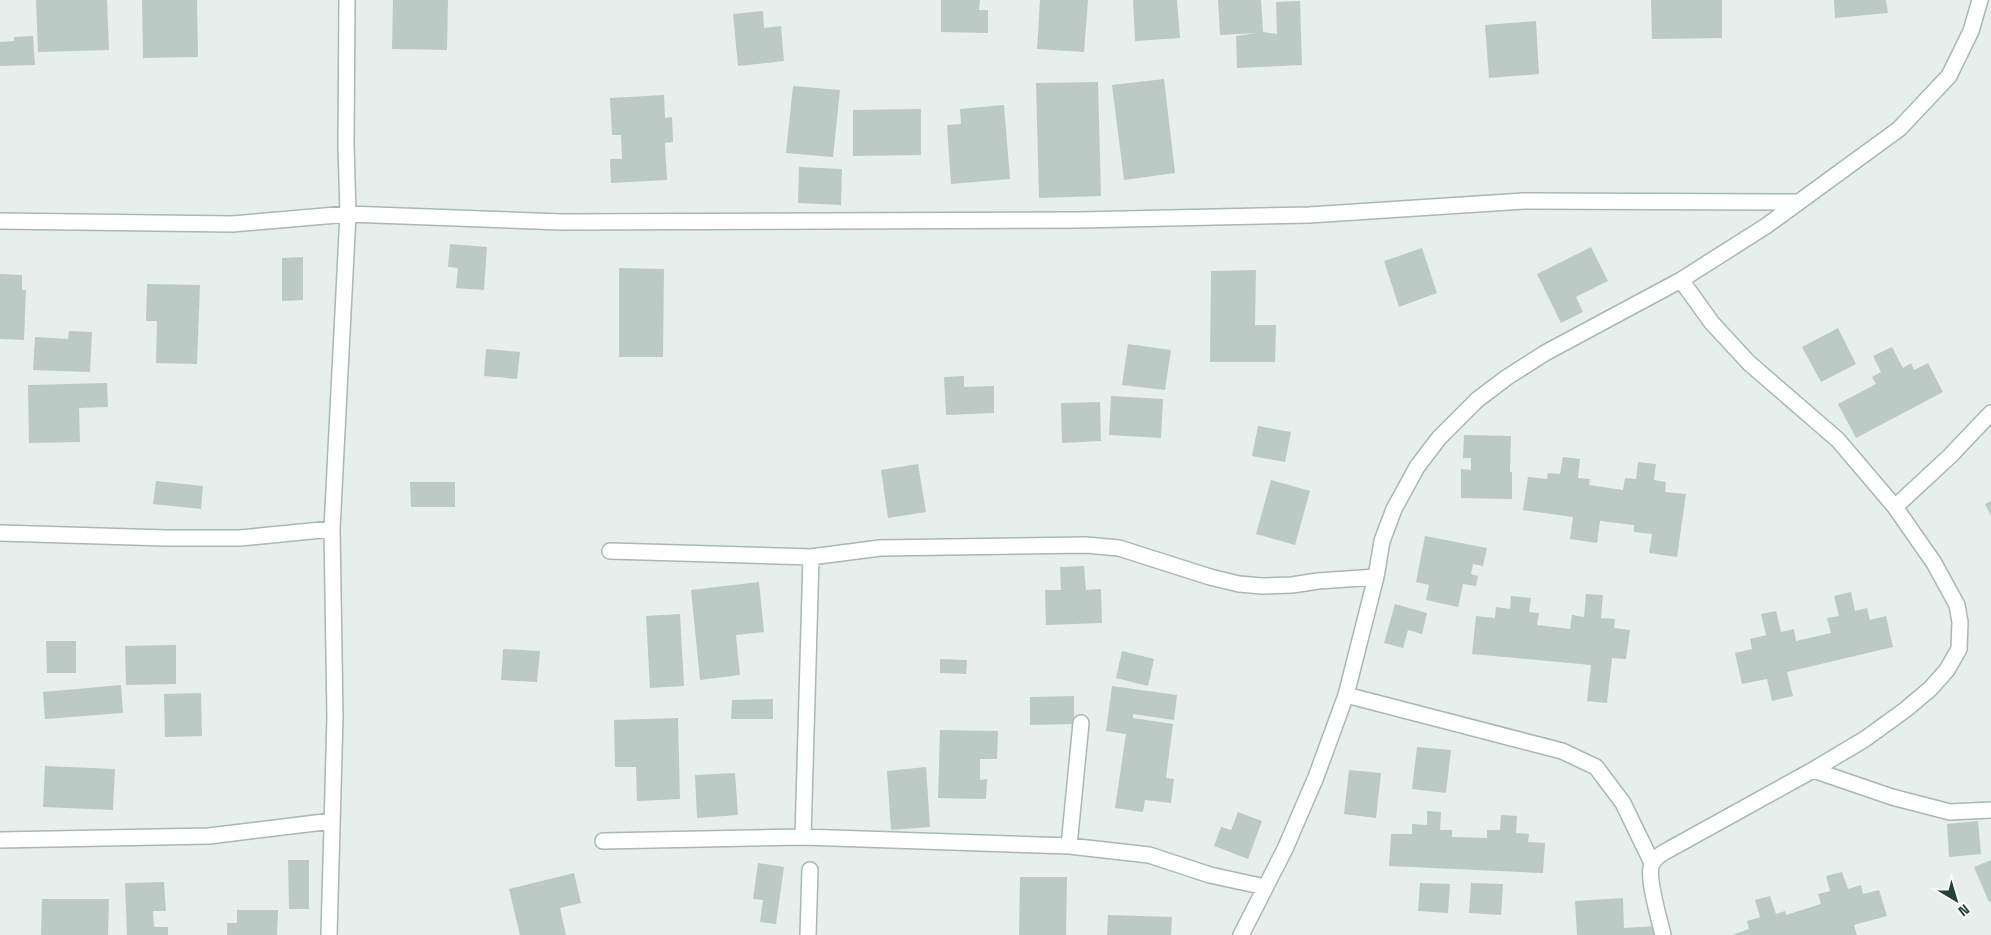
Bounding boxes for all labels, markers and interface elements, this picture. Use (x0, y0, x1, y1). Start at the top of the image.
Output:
north arrow (1931, 875, 1981, 925)
text: N (1955, 900, 1973, 920)

